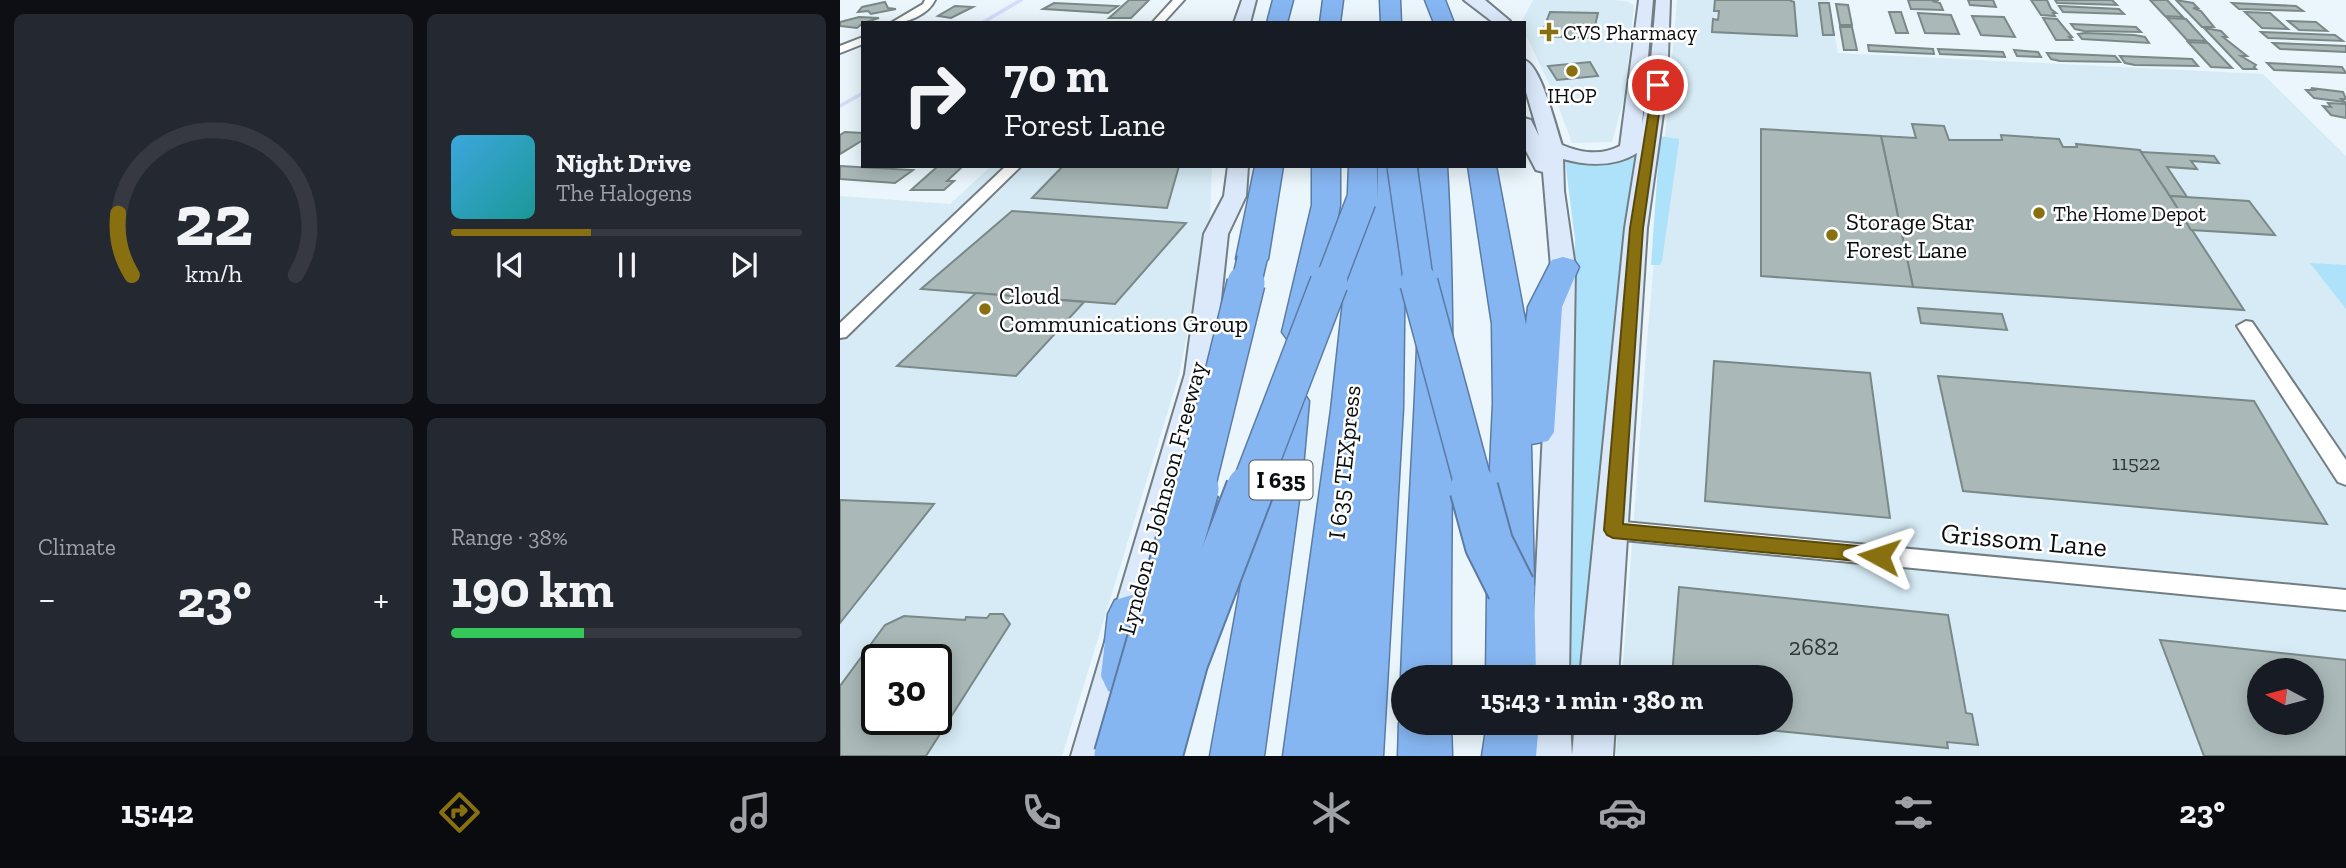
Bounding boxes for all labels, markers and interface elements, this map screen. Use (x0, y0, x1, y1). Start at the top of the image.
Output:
place label: CVS Pharmacy (1563, 20, 1697, 45)
marker: CVS Pharmacy (1541, 24, 1557, 40)
text: 70 m (1004, 46, 1109, 105)
icon: right (889, 49, 980, 140)
pin (1628, 55, 1688, 115)
marker: IHOP (1564, 63, 1580, 79)
icon: arrive (1639, 66, 1677, 104)
place label: IHOP (1547, 83, 1597, 108)
text: Forest Lane (1004, 106, 1166, 144)
text: Night Drive (556, 147, 691, 179)
text: 22 (174, 177, 253, 265)
text: The Halogens (556, 179, 692, 207)
place label: The Home Depot (2053, 201, 2206, 226)
marker: The Home Depot (2031, 205, 2047, 221)
place label: Storage Star Forest Lane (1846, 207, 1975, 264)
marker: Storage Star Forest Lane (1824, 227, 1840, 243)
icon: previous (491, 246, 529, 284)
icon: pause (608, 246, 646, 284)
icon: next (725, 246, 763, 284)
text: km/h (185, 258, 242, 288)
place label: Cloud Communications Group (999, 281, 1248, 338)
marker: Cloud Communications Group (977, 301, 993, 317)
street label: Lyndon B Johnson Freeway (1112, 357, 1213, 638)
street label: I 635 TEXpress (1322, 384, 1366, 540)
house number: 11522 (2112, 450, 2160, 475)
road number: I 635 (1250, 460, 1312, 500)
street label: Grissom Lane (1940, 516, 2108, 564)
position arrow (1842, 519, 1916, 593)
text: Range · 38% (451, 523, 568, 551)
text: Climate (38, 533, 116, 561)
text: 190 km (451, 558, 614, 620)
text: 23° (177, 568, 252, 630)
text: − (38, 576, 56, 622)
text: + (373, 576, 389, 622)
house number: 2682 (1789, 632, 1839, 661)
speed limit sign: 30 (861, 644, 952, 735)
north arrow (2247, 658, 2324, 735)
map controls (2247, 658, 2324, 735)
text: 15:43 · 1 min · 380 m (1481, 684, 1703, 716)
icon: directions (435, 788, 484, 837)
icon: music (726, 788, 775, 837)
icon: phone (1017, 788, 1066, 837)
icon: climate (1307, 788, 1356, 837)
icon: car (1598, 788, 1647, 837)
icon: filters (1889, 788, 1938, 837)
text: 15:42 (121, 793, 194, 831)
text: 23° (2179, 793, 2225, 831)

